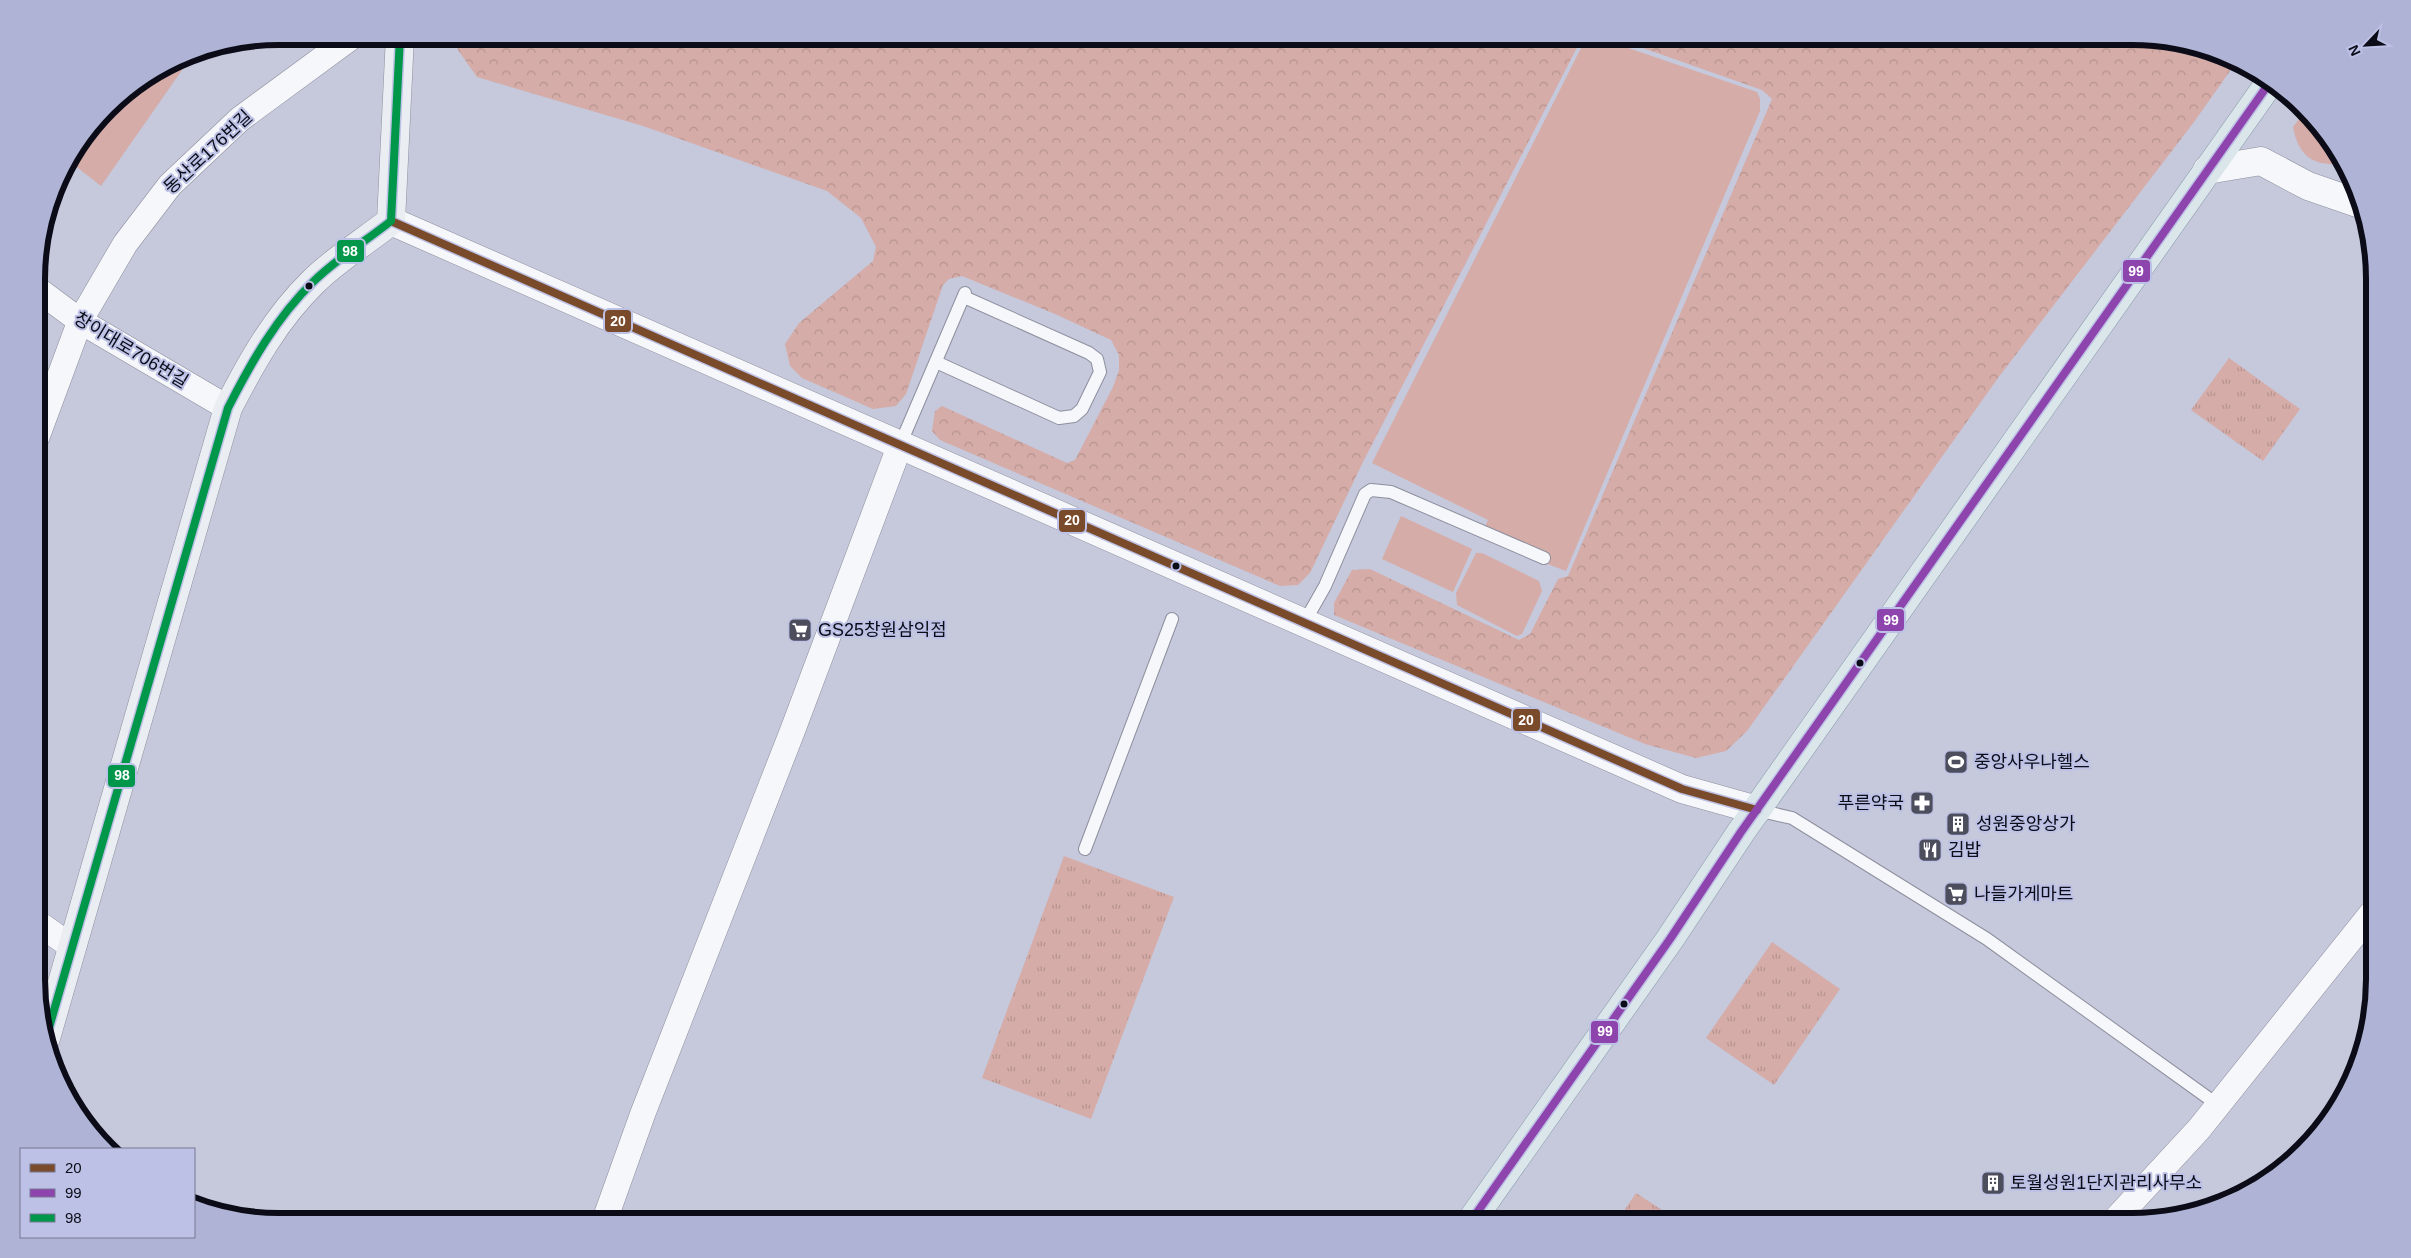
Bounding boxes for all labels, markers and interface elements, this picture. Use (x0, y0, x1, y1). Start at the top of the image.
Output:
north arrow (2341, 20, 2391, 70)
text: N (2345, 43, 2364, 58)
street label: 동산로176번길 (160, 106, 256, 198)
line badge: 98 (336, 239, 365, 263)
text: 98 (342, 243, 358, 259)
line badge: 99 (2122, 259, 2151, 283)
text: 99 (2128, 263, 2144, 279)
unlabelled marker (304, 281, 314, 291)
street label: 창이대로706번길 (70, 308, 192, 392)
line badge: 20 (604, 309, 632, 333)
text: 20 (610, 313, 626, 329)
line badge: 20 (1058, 509, 1086, 533)
text: 20 (1064, 512, 1080, 528)
unlabelled marker (1171, 561, 1181, 571)
line badge: 99 (1876, 608, 1905, 632)
text: 99 (1883, 612, 1899, 628)
supermarket icon: GS25창원삼익점 (787, 617, 813, 643)
place label: GS25창원삼익점 (818, 620, 947, 640)
unlabelled marker (1855, 658, 1865, 668)
line badge: 20 (1512, 708, 1541, 732)
text: 20 (1518, 712, 1534, 728)
sports icon: 중앙사우나헬스 (1943, 749, 1969, 775)
place label: 중앙사우나헬스 (1974, 752, 2090, 772)
line badge: 98 (107, 764, 136, 788)
text: 98 (114, 767, 130, 783)
pharmacy icon: 푸른약국 (1909, 790, 1935, 816)
place label: 푸른약국 (1838, 793, 1904, 813)
building icon: 성원중앙상가 (1945, 811, 1971, 837)
place label: 성원중앙상가 (1976, 814, 2076, 834)
restaurant icon: 김밥 (1917, 837, 1943, 863)
place label: 김밥 (1948, 840, 1981, 860)
supermarket icon: 나들가게마트 (1943, 881, 1969, 907)
place label: 나들가게마트 (1974, 884, 2073, 904)
unlabelled marker (1619, 999, 1629, 1009)
line badge: 99 (1590, 1020, 1619, 1044)
text: 99 (1597, 1023, 1613, 1039)
legend (20, 1148, 195, 1238)
text: 20 (65, 1159, 82, 1176)
building icon: 토월성원1단지관리사무소 (1980, 1170, 2006, 1196)
place label: 토월성원1단지관리사무소 (2010, 1173, 2202, 1193)
text: 99 (65, 1184, 82, 1201)
text: 98 (65, 1209, 82, 1226)

